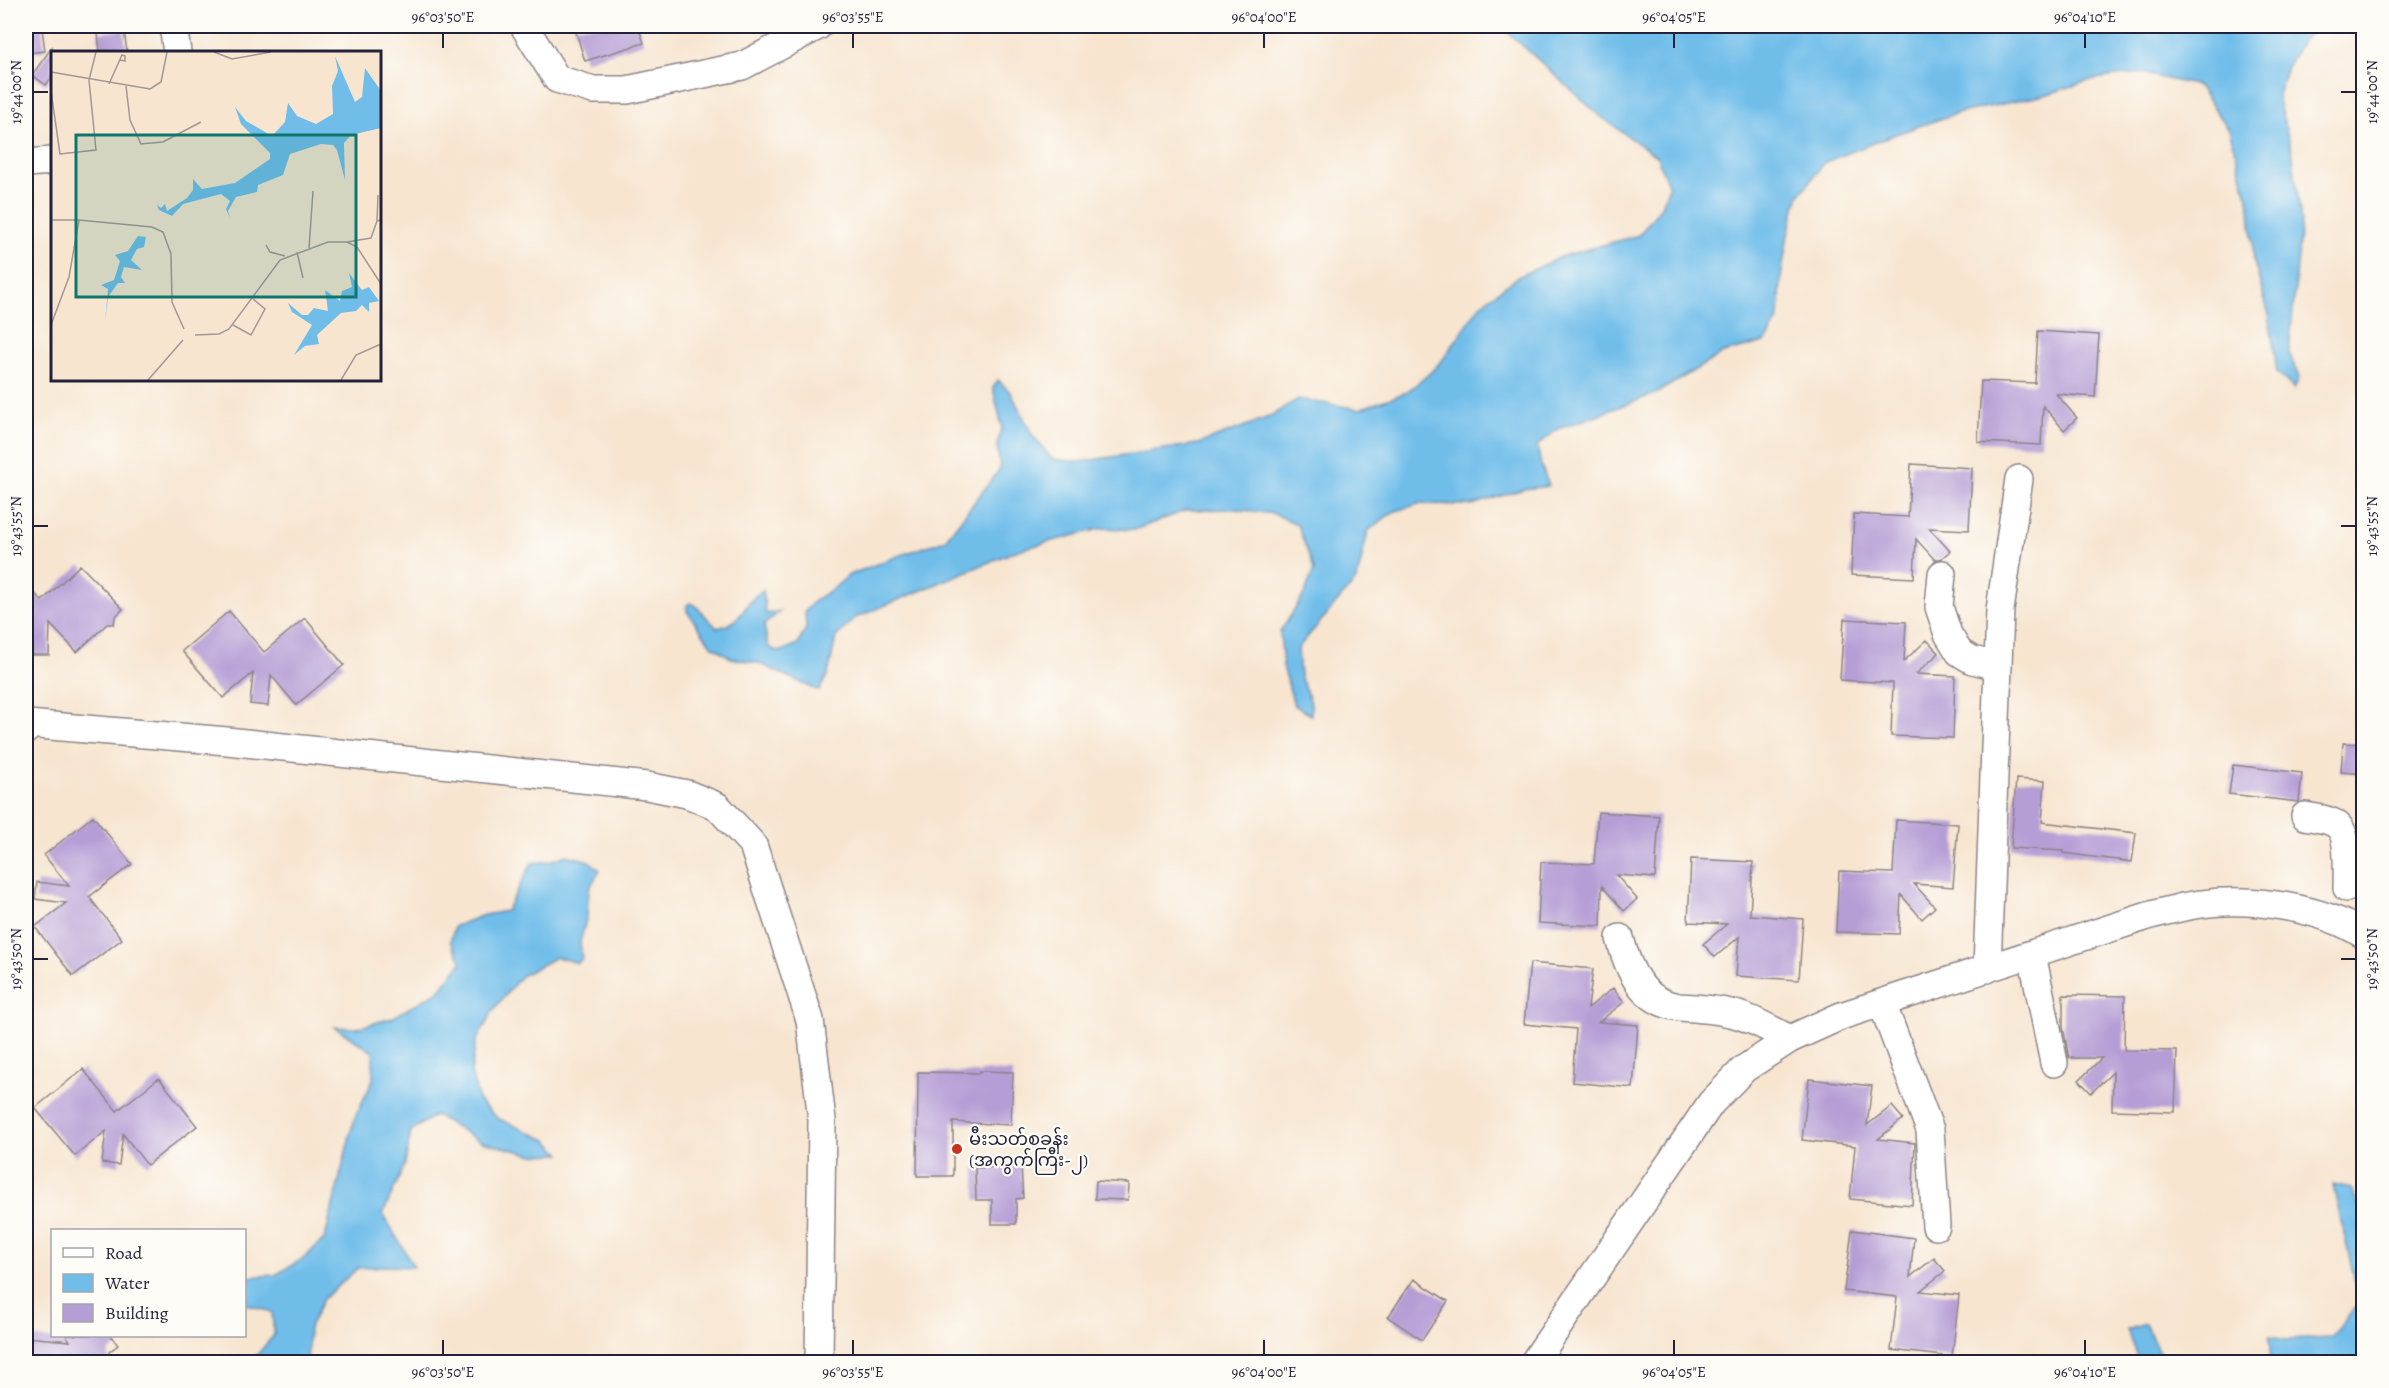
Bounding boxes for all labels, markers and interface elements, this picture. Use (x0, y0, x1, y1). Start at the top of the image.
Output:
text: 96°03'50"E (412, 7, 474, 27)
text: 96°03'55"E (822, 7, 884, 27)
text: 96°04'00"E (1231, 7, 1297, 27)
text: 96°04'05"E (1642, 7, 1706, 27)
text: 96°04'10"E (2054, 7, 2116, 27)
inset map (51, 51, 381, 381)
text: 19°44'00"N (6, 60, 26, 124)
text: 19°44'00"N (2362, 60, 2382, 124)
text: 19°43'55"N (6, 496, 26, 556)
text: 19°43'55"N (2362, 496, 2382, 556)
text: 19°43'50"N (6, 928, 26, 990)
text: 19°43'50"N (2362, 928, 2382, 990)
place label: မီးသတ်စခန်း (အကွက်ကြီး-၂) (969, 1125, 1088, 1175)
marker: မီးသတ်စခန်း (အကွက်ကြီး-၂) (950, 1142, 964, 1156)
legend (51, 1229, 246, 1337)
text: Road (105, 1241, 143, 1265)
text: Water (104, 1271, 150, 1295)
text: Building (105, 1301, 169, 1325)
text: 96°03'50"E (412, 1362, 474, 1382)
text: 96°03'55"E (822, 1362, 884, 1382)
text: 96°04'00"E (1231, 1362, 1297, 1382)
text: 96°04'05"E (1642, 1362, 1706, 1382)
text: 96°04'10"E (2054, 1362, 2116, 1382)

